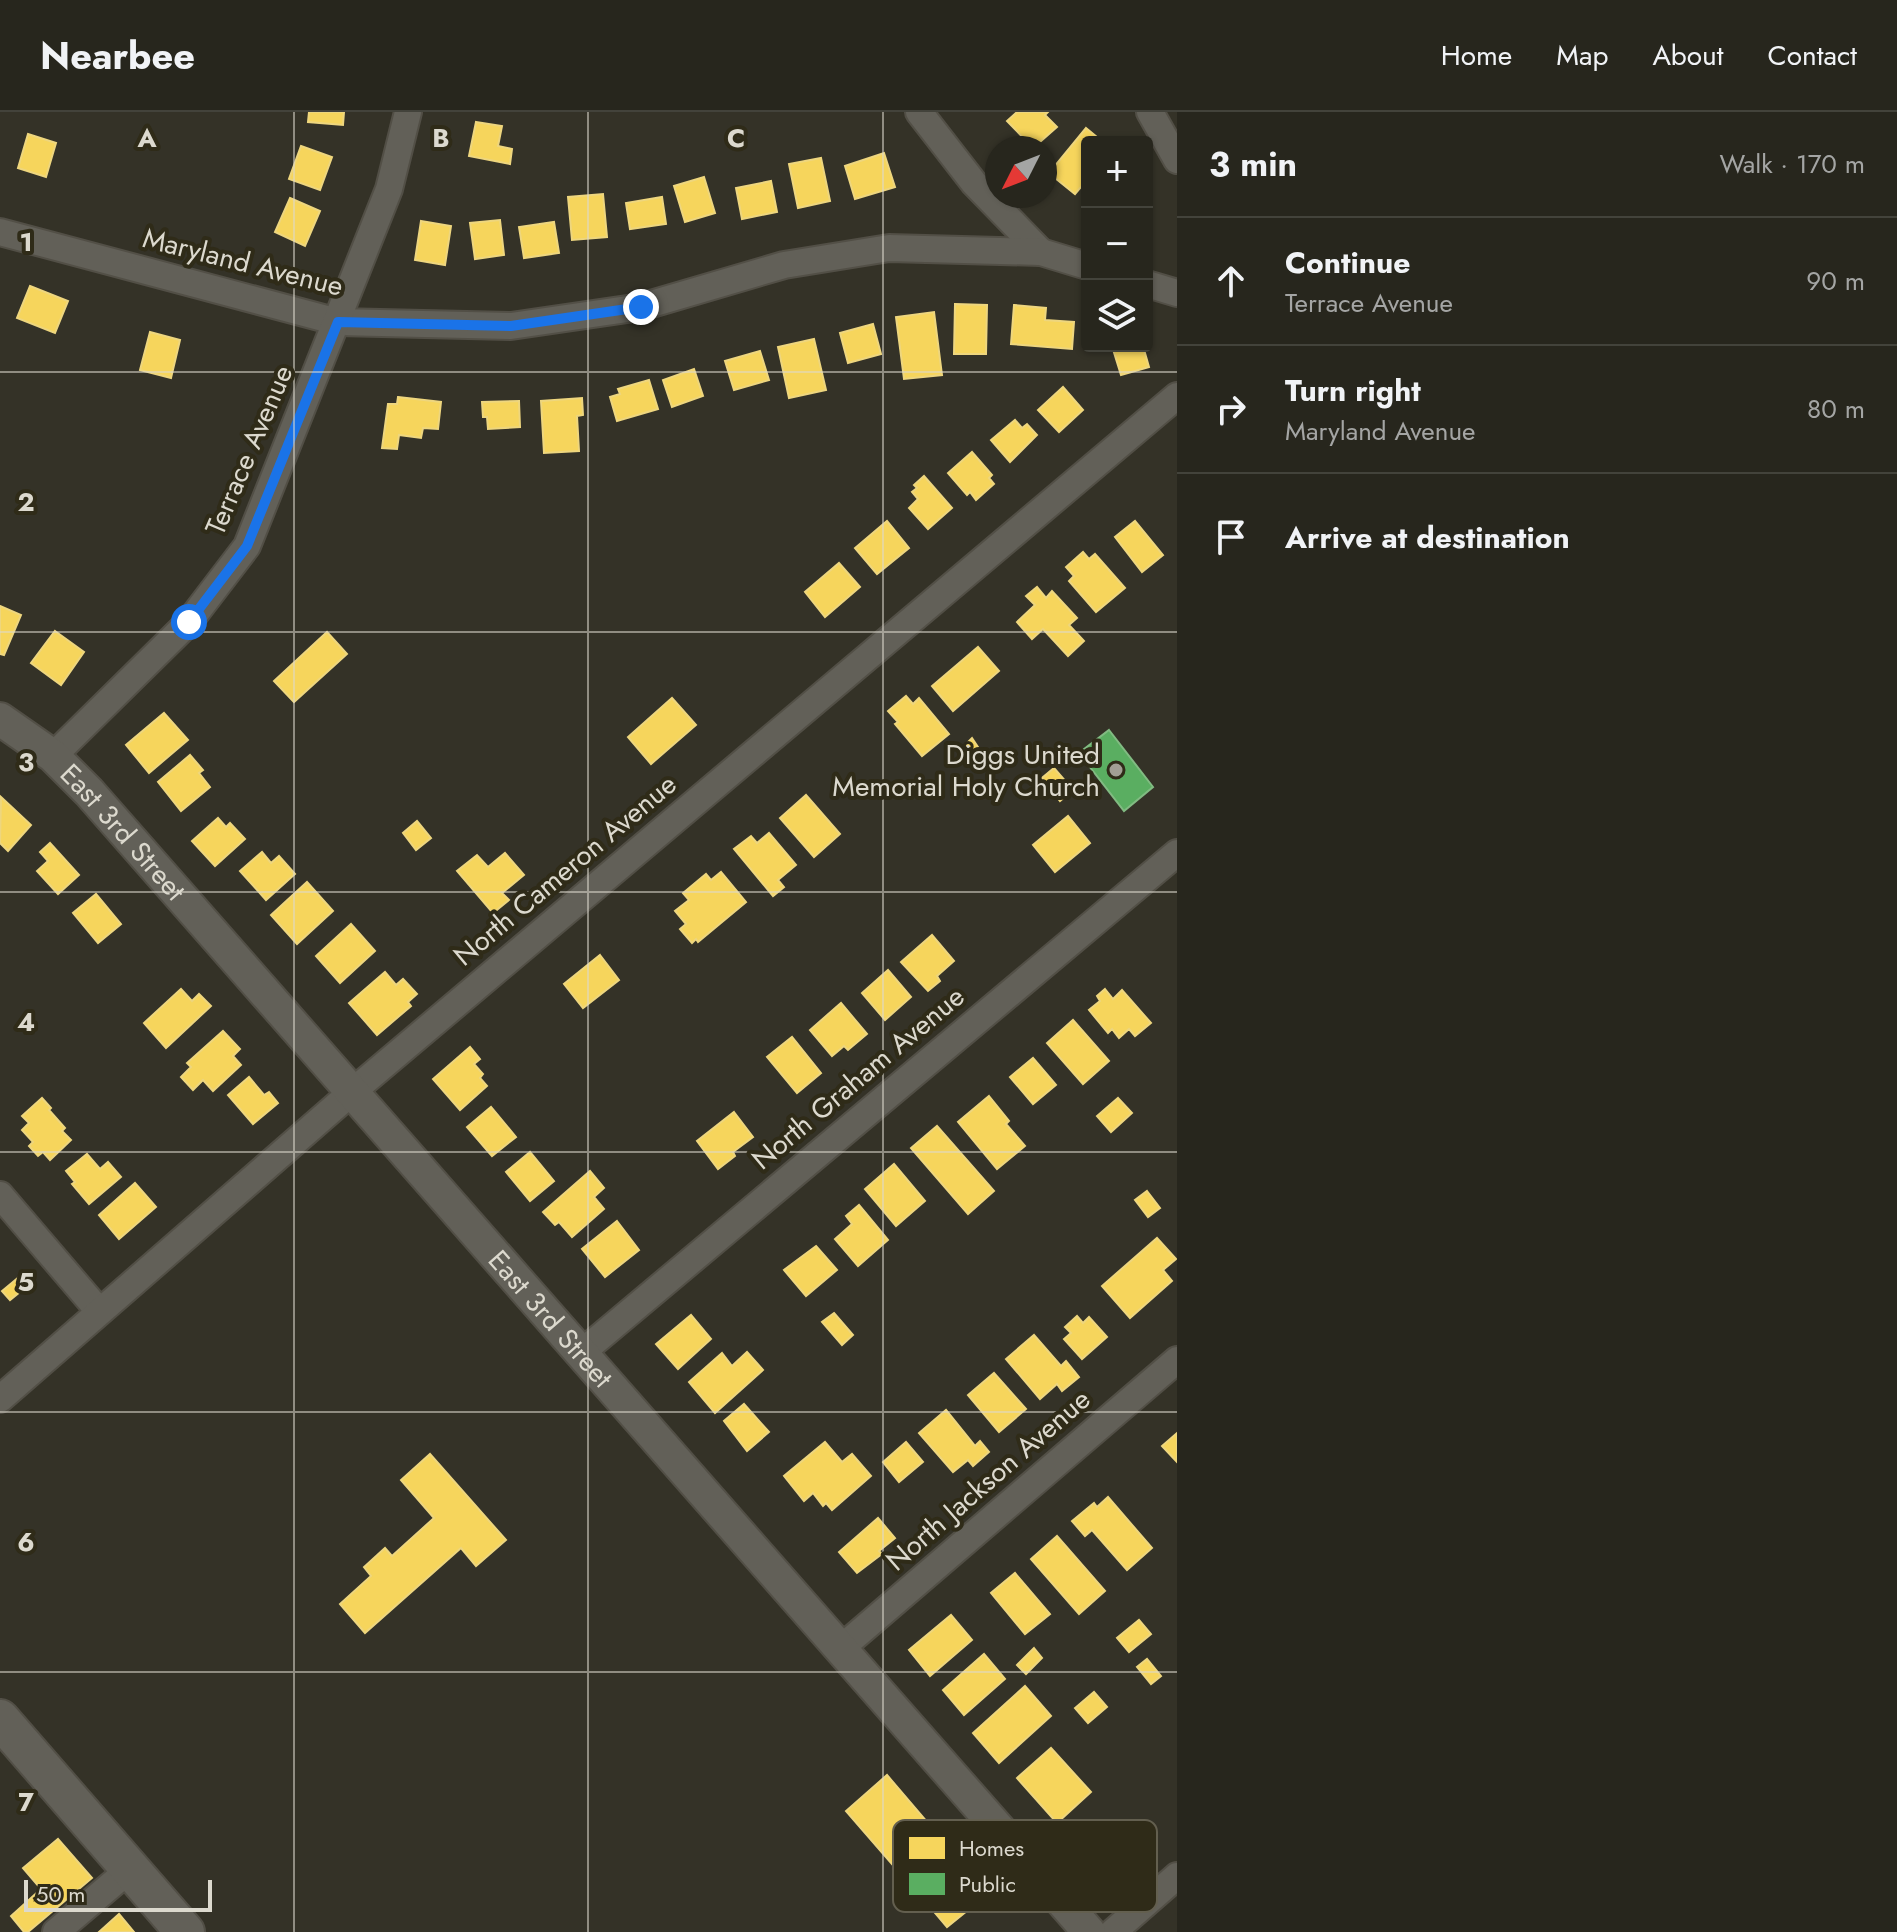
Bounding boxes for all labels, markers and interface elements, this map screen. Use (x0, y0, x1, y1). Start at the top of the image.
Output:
text: Nearbee (40, 28, 195, 83)
text: Home (1441, 35, 1512, 76)
text: Map (1556, 35, 1608, 76)
text: About (1652, 35, 1724, 76)
text: Contact (1768, 35, 1857, 76)
text: A (136, 119, 157, 157)
text: B (432, 119, 450, 157)
text: C (727, 119, 745, 157)
north arrow (985, 136, 1057, 208)
map controls (1081, 136, 1153, 352)
button: + (1081, 136, 1153, 208)
text: 3 min (1209, 140, 1297, 189)
text: Walk · 170 m (1720, 145, 1865, 183)
button: − (1081, 208, 1153, 280)
street label: Maryland Avenue (139, 217, 347, 307)
text: 1 (19, 223, 33, 261)
text: Continue (1285, 241, 1411, 284)
icon: ahead (1209, 259, 1253, 303)
text: 90 m (1806, 262, 1865, 300)
button: layers (1081, 280, 1153, 352)
text: Terrace Avenue (1285, 284, 1453, 322)
route end (623, 289, 659, 325)
street label: Terrace Avenue (195, 359, 303, 541)
text: Turn right (1285, 369, 1421, 412)
icon: right (1209, 387, 1253, 431)
text: 80 m (1807, 390, 1865, 428)
text: Maryland Avenue (1285, 412, 1475, 450)
text: 2 (17, 483, 35, 521)
icon: arrive (1209, 515, 1253, 559)
text: Arrive at destination (1285, 516, 1570, 559)
route start (171, 604, 207, 640)
place label: Diggs United Memorial Holy Church (832, 734, 1100, 807)
text: 3 (18, 743, 34, 781)
street label: East 3rd Street (51, 754, 196, 910)
marker: Diggs United Memorial Holy Church (1107, 761, 1125, 779)
street label: North Cameron Avenue (445, 764, 685, 976)
street label: North Graham Avenue (743, 977, 973, 1179)
text: 4 (17, 1003, 35, 1041)
street label: East 3rd Street (479, 1241, 623, 1397)
text: 5 (18, 1263, 34, 1301)
street label: North Jackson Avenue (877, 1380, 1099, 1580)
text: 6 (17, 1523, 35, 1561)
text: 7 (18, 1783, 34, 1821)
legend (893, 1820, 1157, 1912)
text: Homes (959, 1832, 1024, 1864)
text: Public (959, 1868, 1016, 1900)
scale bar (24, 1876, 212, 1912)
text: 50 m (36, 1878, 85, 1910)

